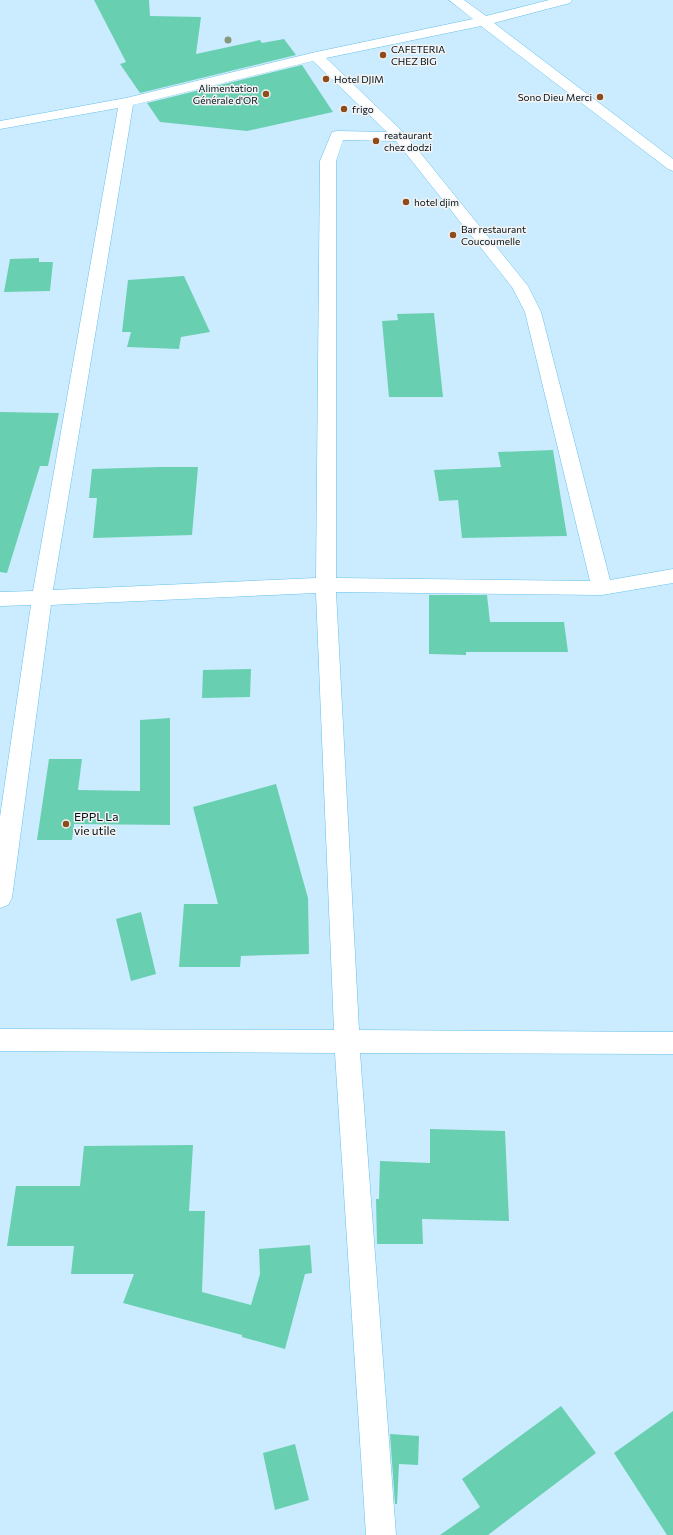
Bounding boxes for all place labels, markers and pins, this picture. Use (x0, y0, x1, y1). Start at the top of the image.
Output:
place label: CAFETERIA CHEZ BIG (391, 43, 445, 67)
marker: CAFETERIA CHEZ BIG (378, 50, 388, 60)
place label: Hotel DJIM (334, 73, 384, 85)
marker: Hotel DJIM (321, 74, 331, 84)
place label: Alimentation Générale d'OR (193, 82, 258, 106)
marker: Alimentation Générale d'OR (261, 89, 271, 99)
place label: Sono Dieu Merci (518, 91, 592, 103)
marker: Sono Dieu Merci (595, 92, 605, 102)
place label: frigo (352, 103, 374, 115)
marker: frigo (339, 104, 349, 114)
place label: reataurant chez dodzi (384, 129, 432, 153)
marker: reataurant chez dodzi (371, 136, 381, 146)
place label: hotel djim (414, 196, 459, 208)
marker: hotel djim (401, 197, 411, 207)
place label: Bar restaurant Coucoumelle (461, 223, 526, 247)
marker: Bar restaurant Coucoumelle (448, 230, 458, 240)
place label: EPPL La vie utile (74, 809, 119, 837)
marker: EPPL La vie utile (61, 819, 71, 829)

